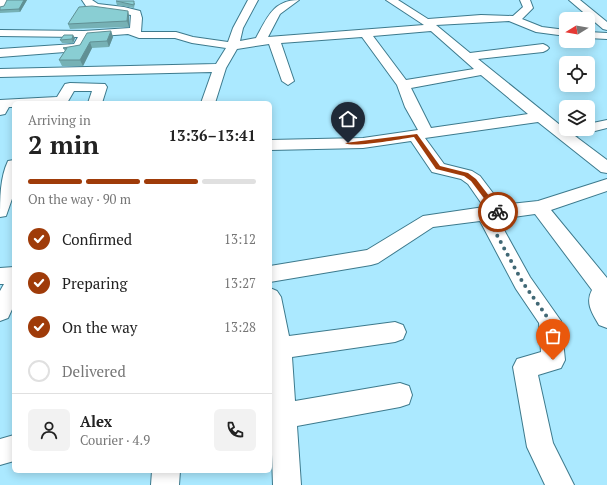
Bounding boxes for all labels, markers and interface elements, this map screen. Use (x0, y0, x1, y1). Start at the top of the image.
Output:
north arrow (559, 12, 595, 48)
map controls (559, 12, 595, 136)
button: locate (559, 56, 595, 92)
button: layers (559, 100, 595, 136)
pin (331, 102, 365, 143)
icon: home (337, 108, 359, 130)
text: Arriving in (28, 111, 91, 129)
text: 13:36–13:41 (169, 125, 256, 145)
text: 2 min (28, 127, 99, 161)
text: On the way · 90 m (28, 190, 131, 208)
courier (478, 192, 518, 232)
icon: bike (487, 201, 509, 223)
icon: check (28, 228, 50, 250)
text: Confirmed (62, 229, 132, 249)
text: 13:12 (224, 230, 256, 248)
icon: check (28, 272, 50, 294)
text: Preparing (62, 273, 127, 293)
text: 13:27 (224, 274, 256, 292)
icon: check (28, 316, 50, 338)
text: On the way (62, 317, 137, 337)
text: 13:28 (224, 318, 256, 336)
pin (536, 319, 570, 360)
icon: bag (542, 325, 564, 347)
text: Delivered (62, 361, 126, 381)
button: person (28, 409, 70, 451)
button: phone (214, 409, 256, 451)
text: Alex (80, 411, 112, 431)
text: Courier · 4.9 (80, 431, 150, 449)

